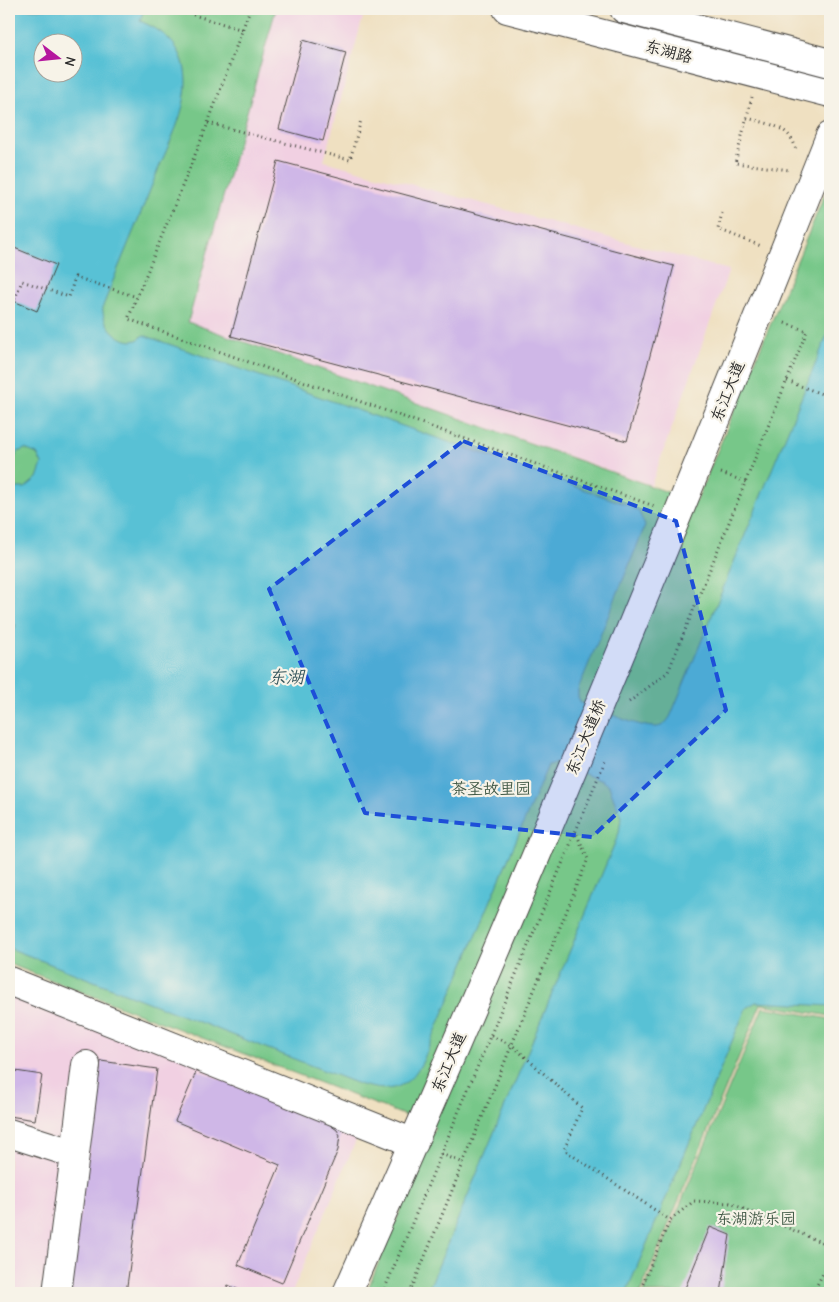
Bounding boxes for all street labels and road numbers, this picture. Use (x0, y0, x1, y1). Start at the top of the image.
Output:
street label: 东湖路 (643, 37, 694, 67)
street label: 东江大道 (708, 358, 748, 424)
street label: 东江大道桥 (563, 697, 609, 778)
street label: 东江大道 (428, 1029, 470, 1095)

